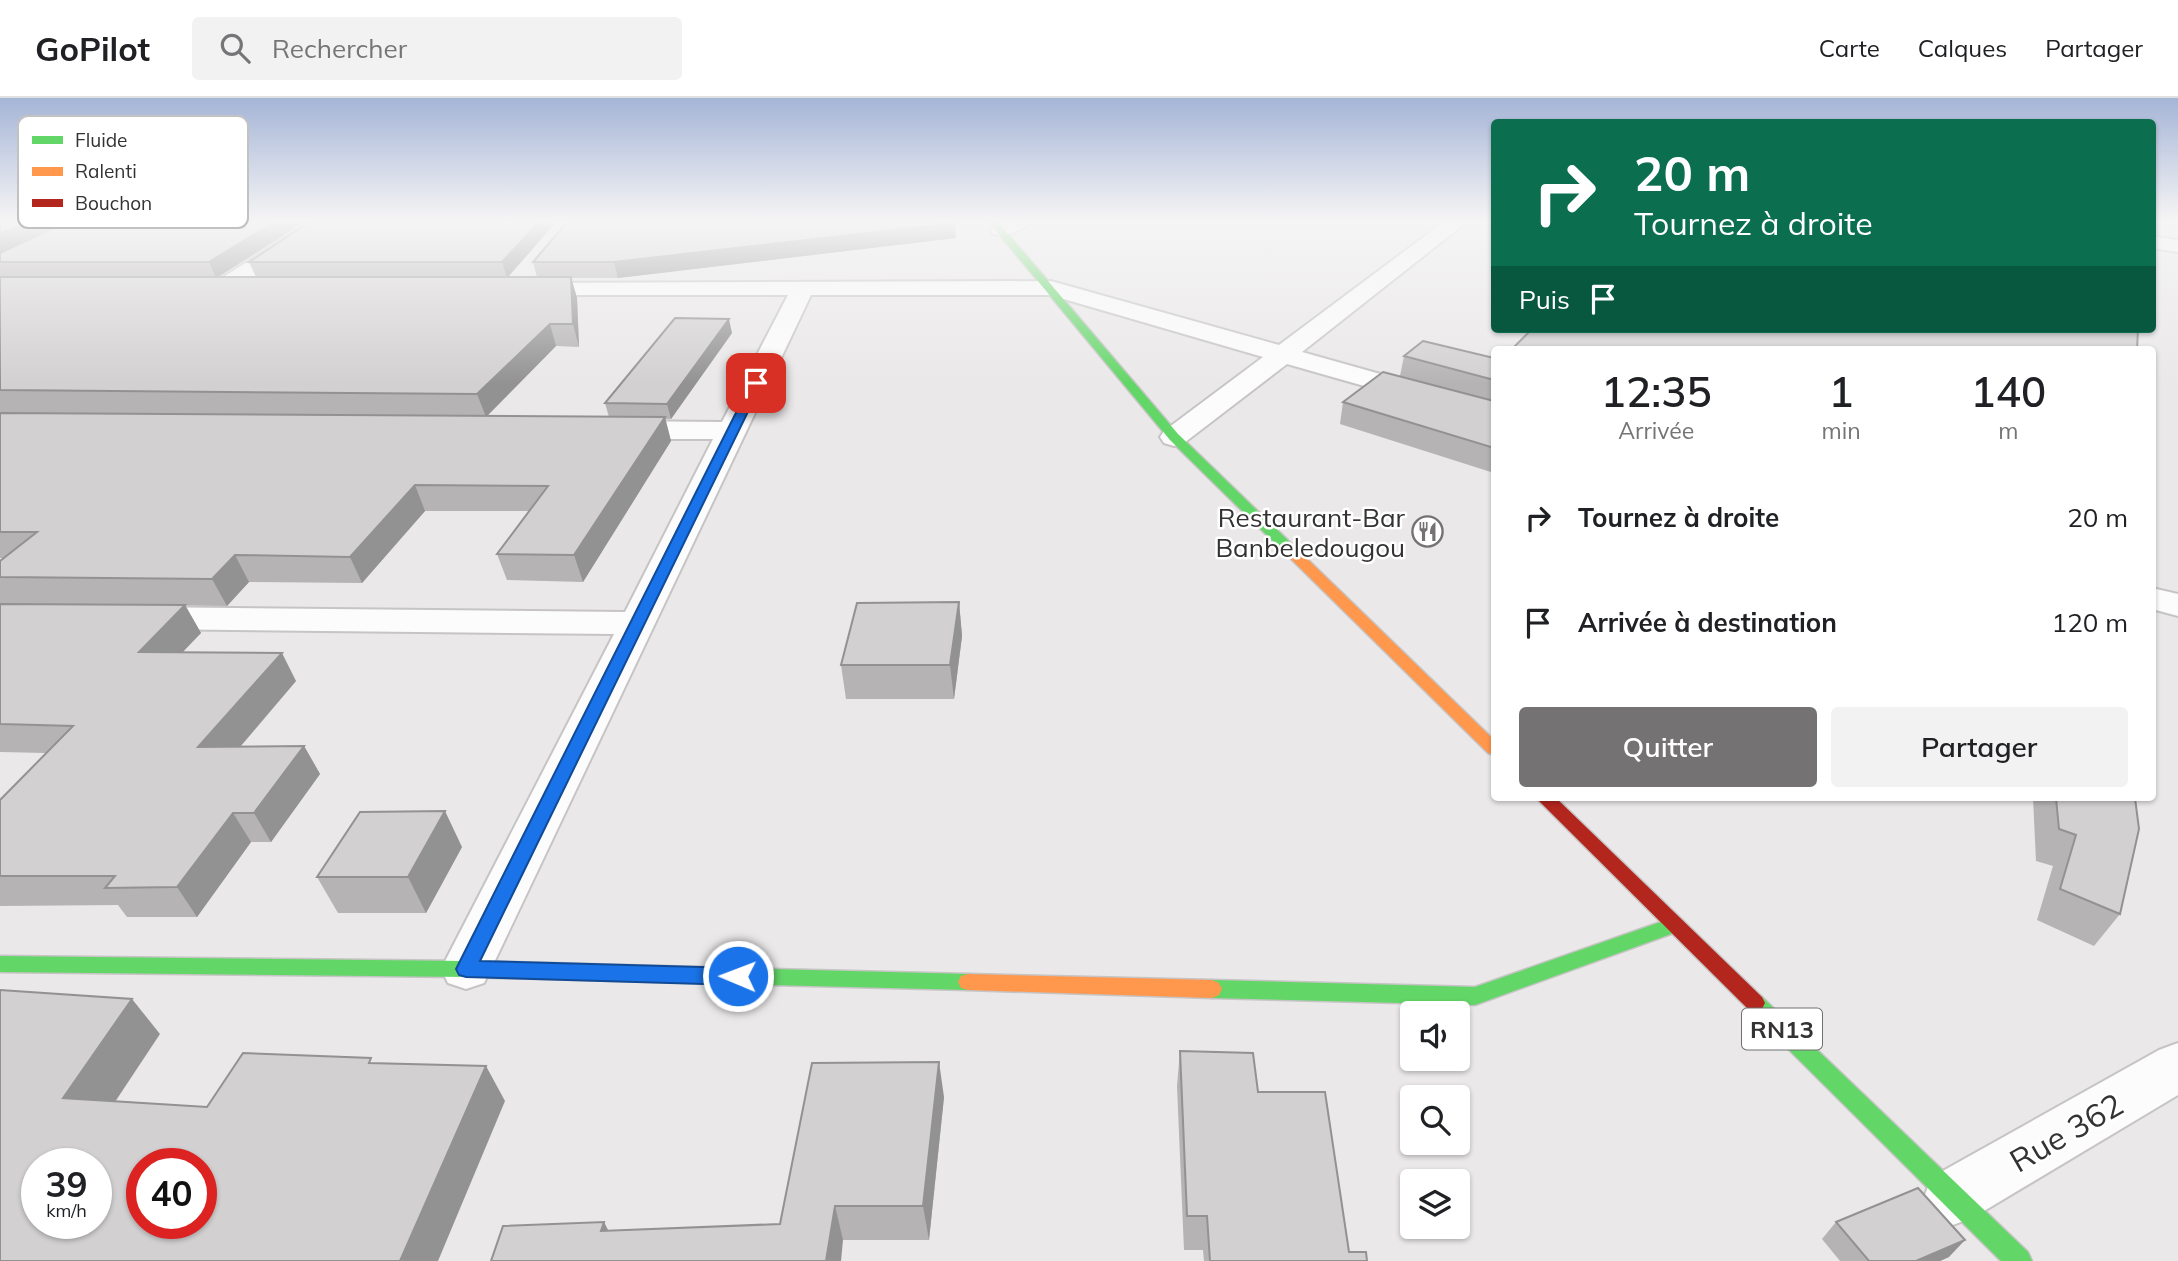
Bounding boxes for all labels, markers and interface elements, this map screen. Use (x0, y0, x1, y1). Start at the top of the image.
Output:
search box (192, 17, 682, 80)
text: GoPilot (35, 28, 150, 69)
icon: search (216, 29, 254, 67)
text: Rechercher (272, 32, 407, 65)
text: Carte (1819, 33, 1880, 63)
text: Calques (1918, 33, 2007, 63)
text: Partager (2045, 33, 2143, 63)
legend (18, 116, 248, 228)
text: Fluide (75, 128, 127, 152)
text: 20 m (1634, 142, 1750, 203)
icon: right (1519, 147, 1610, 238)
text: Ralenti (75, 159, 137, 183)
text: Bouchon (75, 191, 152, 215)
text: Tournez à droite (1634, 203, 1873, 243)
icon: arrive (1584, 280, 1622, 318)
text: Puis (1519, 283, 1570, 316)
pin (726, 353, 786, 413)
icon: arrive (737, 364, 775, 402)
text: 12:35 (1601, 365, 1712, 418)
text: 1 (1828, 365, 1854, 418)
text: 140 (1971, 365, 2046, 418)
text: Arrivée (1618, 416, 1694, 445)
text: min (1821, 416, 1861, 445)
text: m (1998, 416, 2018, 445)
icon: right (1519, 499, 1557, 537)
place label: Restaurant-Bar Banbeledougou (1215, 501, 1406, 564)
text: Tournez à droite (1578, 501, 1779, 534)
text: 20 m (2067, 501, 2128, 534)
restaurant icon: Restaurant-Bar Banbeledougou (1411, 515, 1445, 549)
icon: arrive (1519, 604, 1557, 642)
text: Arrivée à destination (1578, 606, 1837, 639)
text: 120 m (2052, 606, 2128, 639)
button: Quitter (1519, 707, 1817, 787)
button: Partager (1831, 707, 2128, 787)
position arrow (701, 939, 775, 1013)
map controls (1400, 1001, 1470, 1239)
button: sound (1400, 1001, 1470, 1071)
road number: RN13 (1742, 1009, 1822, 1049)
street label: Rue 362 (2002, 1084, 2130, 1180)
button: search (1400, 1085, 1470, 1155)
speed limit sign: 40 (126, 1148, 217, 1239)
text: 39 (45, 1162, 88, 1206)
button: layers (1400, 1169, 1470, 1239)
text: km/h (46, 1199, 87, 1222)

